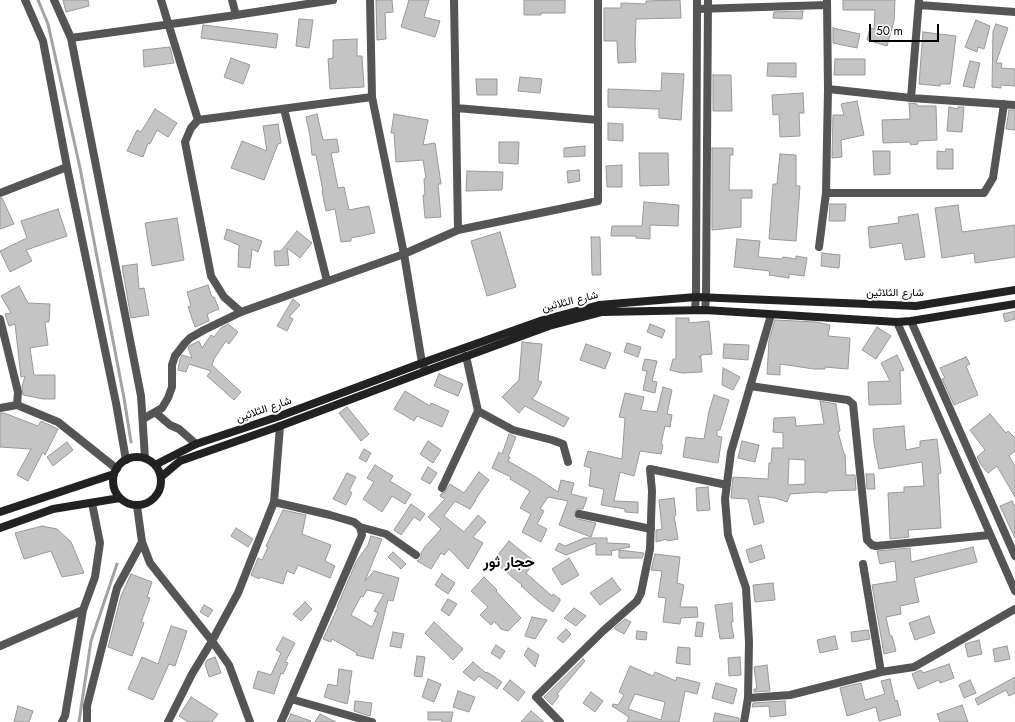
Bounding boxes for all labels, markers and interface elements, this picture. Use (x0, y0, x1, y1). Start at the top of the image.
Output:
scale bar (871, 16, 941, 42)
text: 50 m (876, 22, 903, 40)
street label: شارع الثلاثين (866, 286, 924, 300)
street label: شارع الثلاثين (540, 289, 600, 315)
street label: شارع الثلاثين (235, 394, 293, 426)
district label: حجار ثور (483, 554, 535, 572)

